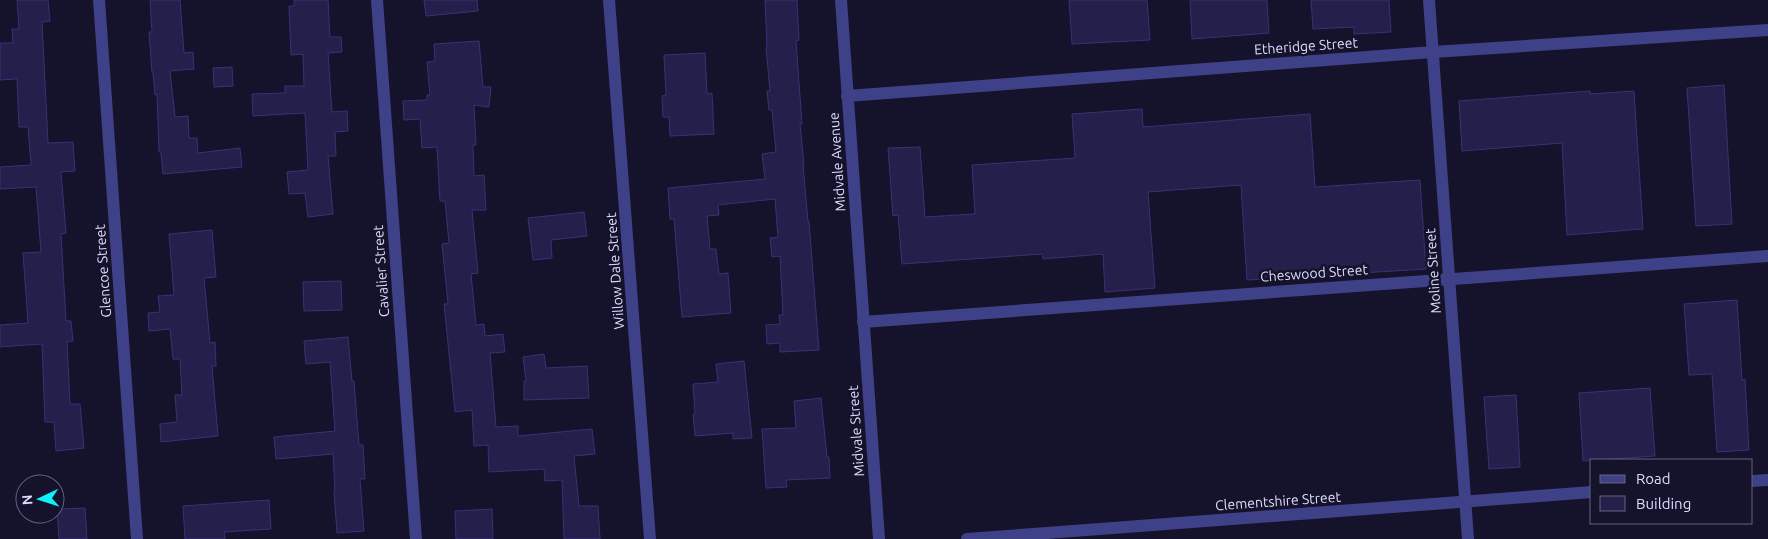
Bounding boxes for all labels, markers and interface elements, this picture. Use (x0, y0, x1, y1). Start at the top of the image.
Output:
street label: Etheridge Street (1254, 34, 1359, 58)
street label: Midvale Avenue (826, 112, 848, 212)
street label: Willow Dale Street (603, 212, 627, 330)
street label: Glencoe Street (92, 223, 114, 318)
street label: Cavalier Street (370, 224, 392, 318)
street label: Moline Street (1422, 227, 1444, 314)
street label: Cheswood Street (1260, 261, 1369, 285)
street label: Midvale Street (845, 384, 867, 477)
legend (1590, 459, 1753, 524)
text: Road (1636, 470, 1671, 487)
north arrow (15, 474, 65, 524)
street label: Clementshire Street (1215, 489, 1342, 513)
text: N (19, 494, 35, 506)
text: Building (1636, 495, 1691, 512)

